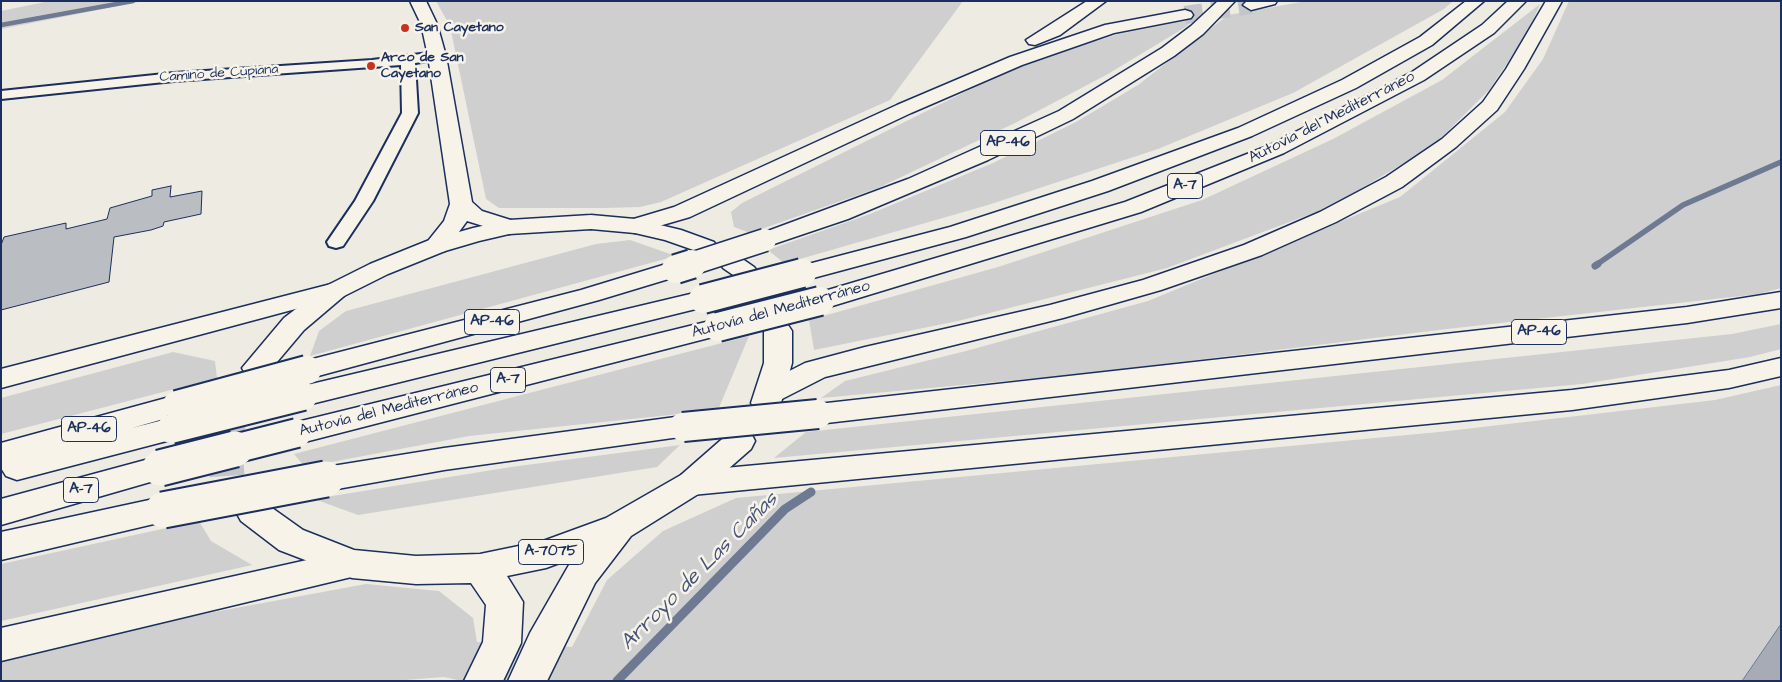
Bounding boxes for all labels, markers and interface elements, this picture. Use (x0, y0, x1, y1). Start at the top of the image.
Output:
place label: San Cayetano (415, 20, 504, 36)
marker: San Cayetano (399, 22, 411, 34)
place label: Arco de San Cayetano (381, 50, 464, 82)
marker: Arco de San Cayetano (365, 60, 377, 72)
street label: Camino de Cupiana (159, 61, 279, 87)
street label: Autovía del Mediterráneo (1246, 68, 1418, 168)
road number: AP-46 (980, 130, 1036, 156)
road number: A-7 (1168, 174, 1202, 198)
street label: Autovía del Mediterráneo (690, 277, 872, 343)
road number: AP-46 (464, 310, 520, 334)
road number: AP-46 (1512, 320, 1566, 344)
road number: A-7 (490, 368, 526, 392)
street label: Autovía del Mediterráneo (297, 378, 481, 442)
road number: AP-46 (62, 416, 116, 442)
road number: A-7 (64, 478, 98, 502)
water label: Arroyo de Las Cañas (616, 488, 784, 656)
road number: A-7075 (518, 540, 584, 564)

